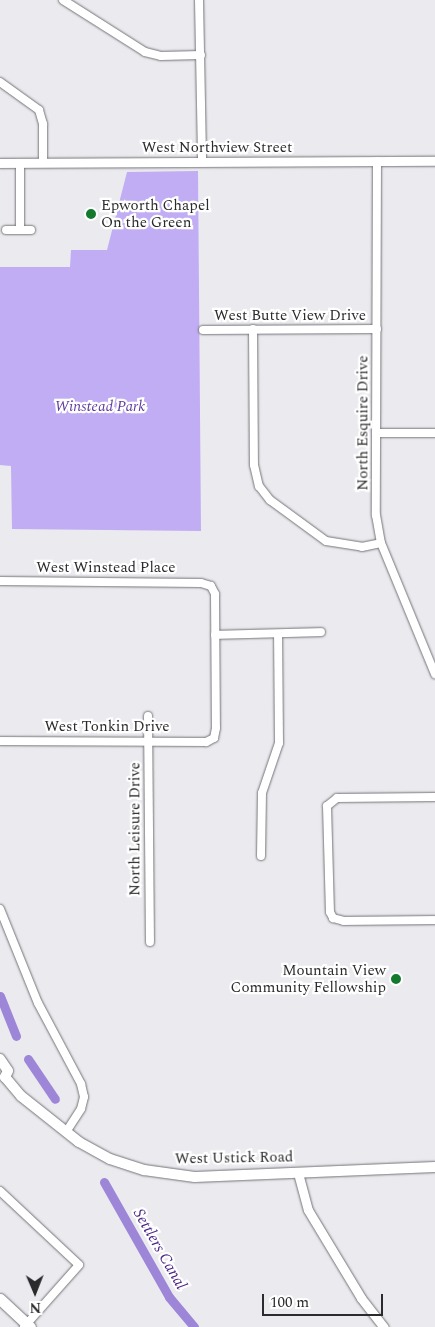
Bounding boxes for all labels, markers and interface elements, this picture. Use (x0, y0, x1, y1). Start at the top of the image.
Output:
street label: West Northview Street (142, 139, 292, 157)
place label: Epworth Chapel On the Green (101, 196, 210, 231)
marker: Epworth Chapel On the Green (85, 208, 97, 220)
street label: West Butte View Drive (214, 307, 366, 325)
street label: North Esquire Drive (354, 355, 372, 491)
park label: Winstead Park (55, 398, 145, 416)
street label: West Winstead Place (36, 559, 176, 577)
street label: West Tonkin Drive (44, 718, 170, 736)
street label: North Leisure Drive (126, 762, 144, 896)
place label: Mountain View Community Fellowship (231, 961, 386, 996)
marker: Mountain View Community Fellowship (390, 973, 402, 985)
street label: West Ustick Road (175, 1148, 293, 1168)
water label: Settlers Canal (129, 1205, 191, 1293)
north arrow (10, 1267, 60, 1317)
scale bar (265, 1284, 386, 1316)
text: 100 m (270, 1291, 309, 1314)
text: N (29, 1297, 41, 1318)

